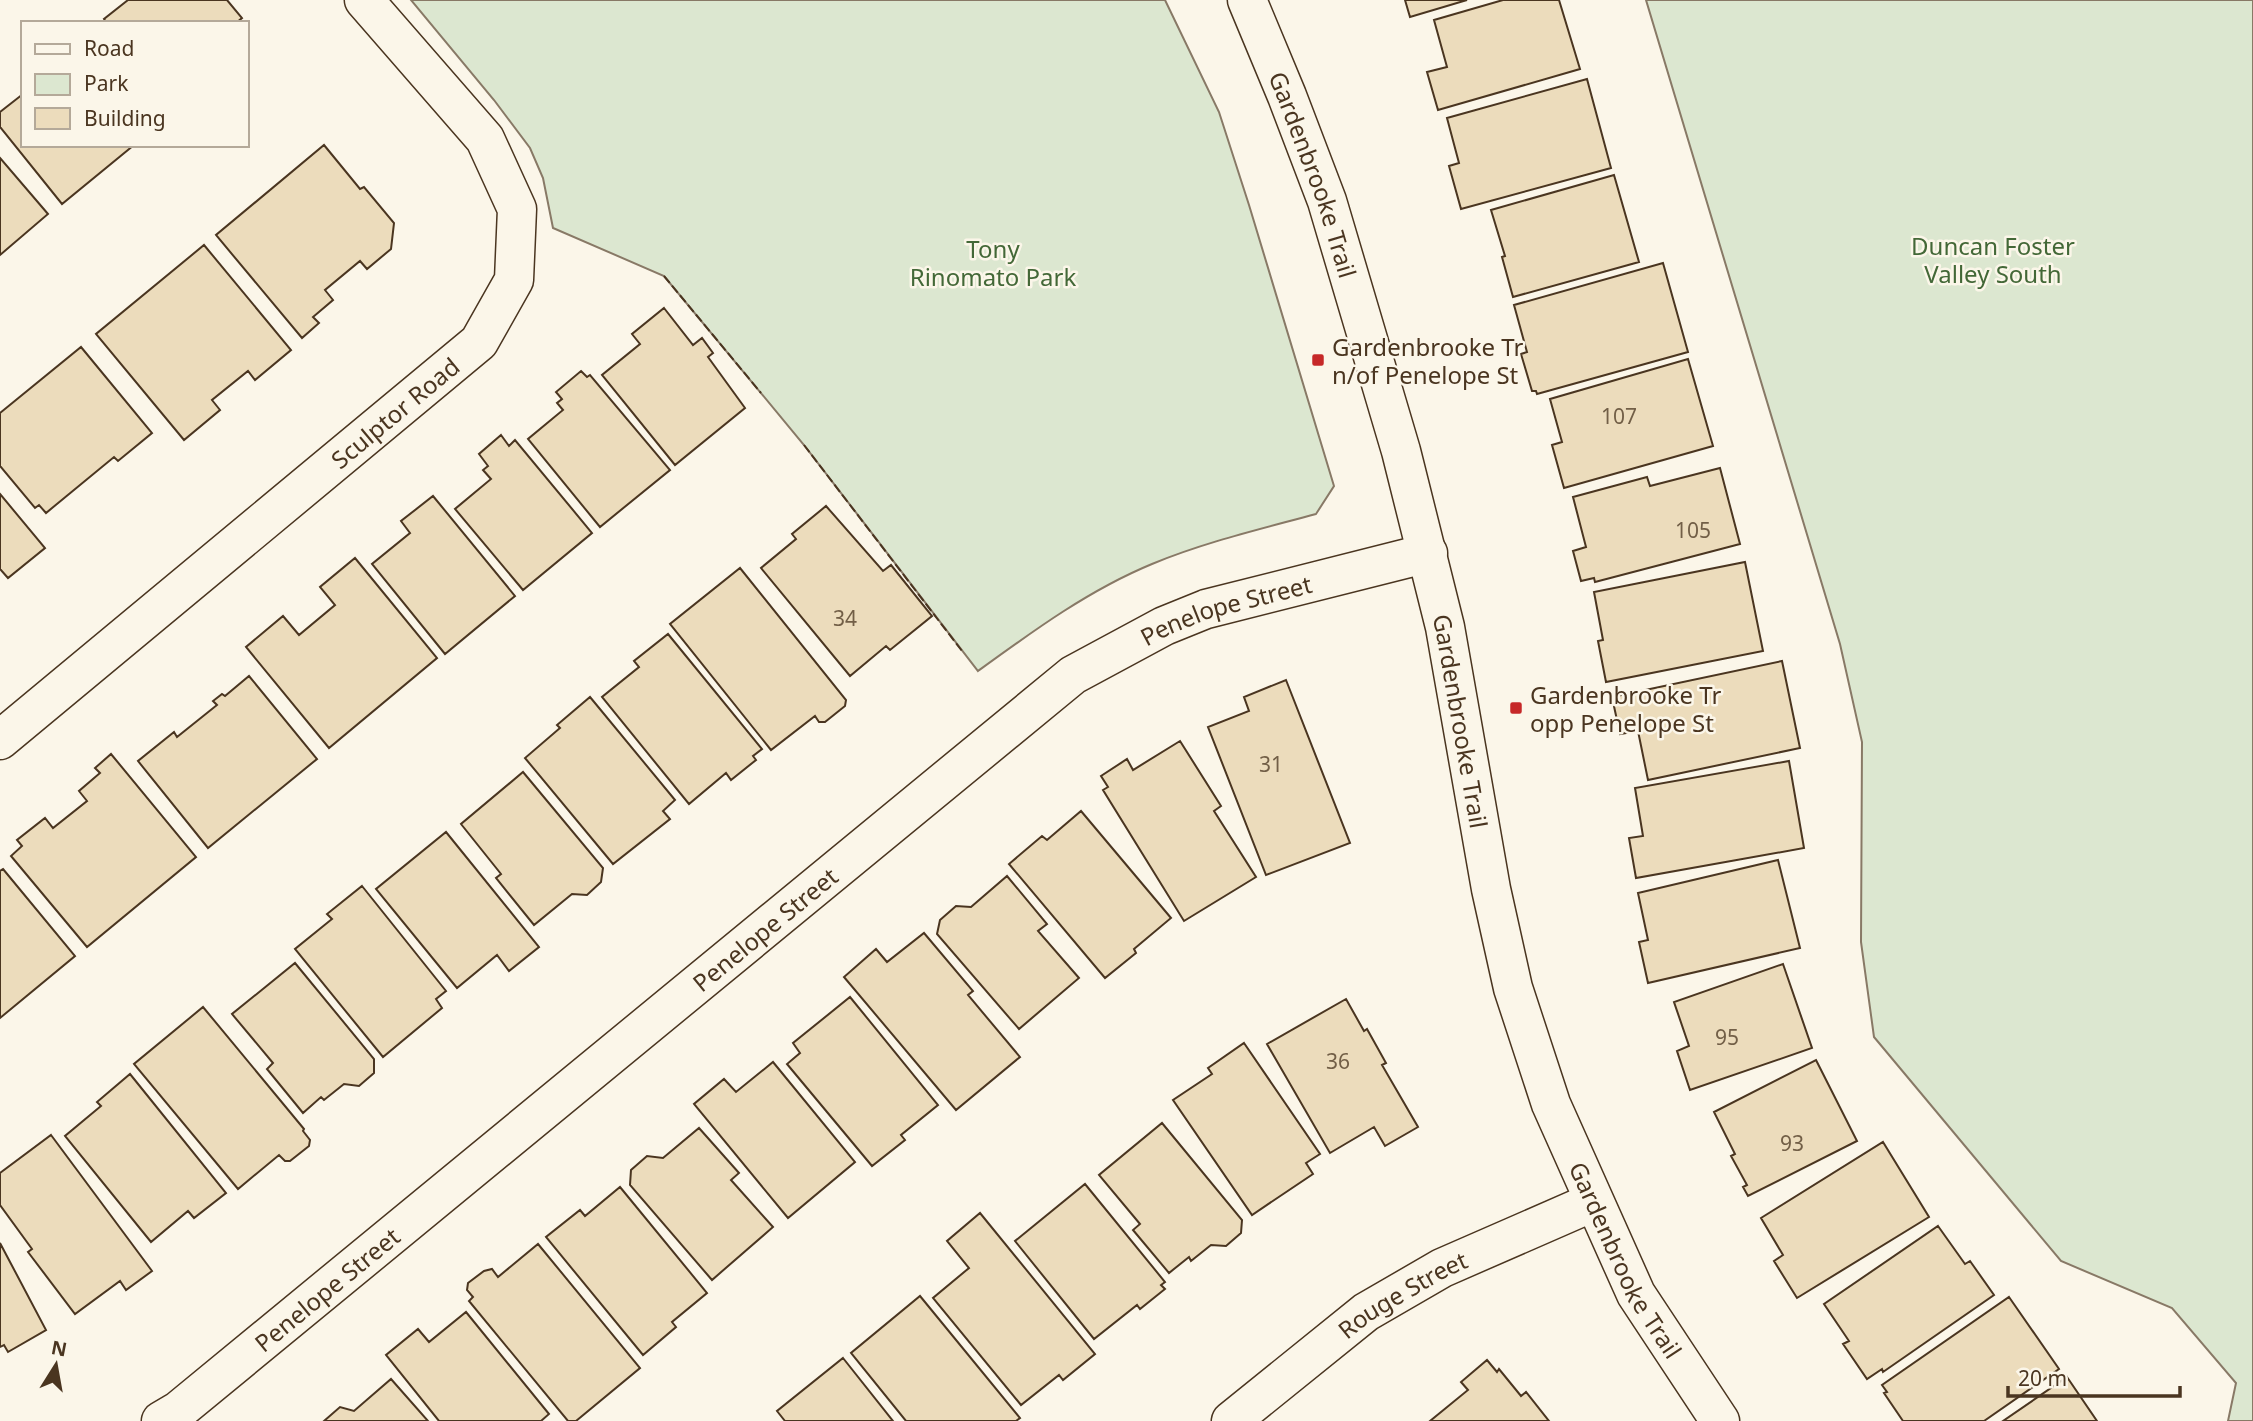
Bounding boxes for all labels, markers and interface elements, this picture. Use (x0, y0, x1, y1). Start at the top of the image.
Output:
legend (21, 21, 248, 147)
text: Road (84, 34, 134, 62)
street label: Gardenbrooke Trail (1262, 66, 1365, 282)
text: Park (84, 69, 129, 97)
text: Building (84, 104, 166, 132)
park label: Duncan Foster Valley South (1911, 229, 2075, 290)
park label: Tony Rinomato Park (910, 232, 1076, 293)
place label: Gardenbrooke Tr n/of Penelope St (1332, 330, 1523, 391)
street label: Sculptor Road (323, 349, 466, 475)
marker: Gardenbrooke Tr n/of Penelope St (1310, 352, 1326, 368)
house number: 107 (1601, 402, 1637, 430)
house number: 105 (1675, 516, 1711, 544)
street label: Penelope Street (1134, 566, 1315, 652)
house number: 34 (833, 604, 857, 632)
street label: Gardenbrooke Trail (1426, 610, 1497, 831)
place label: Gardenbrooke Tr opp Penelope St (1530, 678, 1721, 739)
marker: Gardenbrooke Tr opp Penelope St (1508, 700, 1524, 716)
house number: 31 (1259, 750, 1283, 778)
street label: Penelope Street (685, 859, 844, 998)
house number: 95 (1715, 1023, 1739, 1051)
house number: 36 (1326, 1047, 1350, 1075)
house number: 93 (1780, 1129, 1804, 1157)
street label: Gardenbrooke Trail (1562, 1156, 1690, 1364)
street label: Penelope Street (247, 1219, 406, 1358)
street label: Rouge Street (1330, 1242, 1472, 1345)
north arrow (21, 1330, 91, 1400)
text: N (49, 1334, 69, 1363)
scale bar (2008, 1354, 2180, 1398)
text: 20 m (2018, 1364, 2067, 1392)

